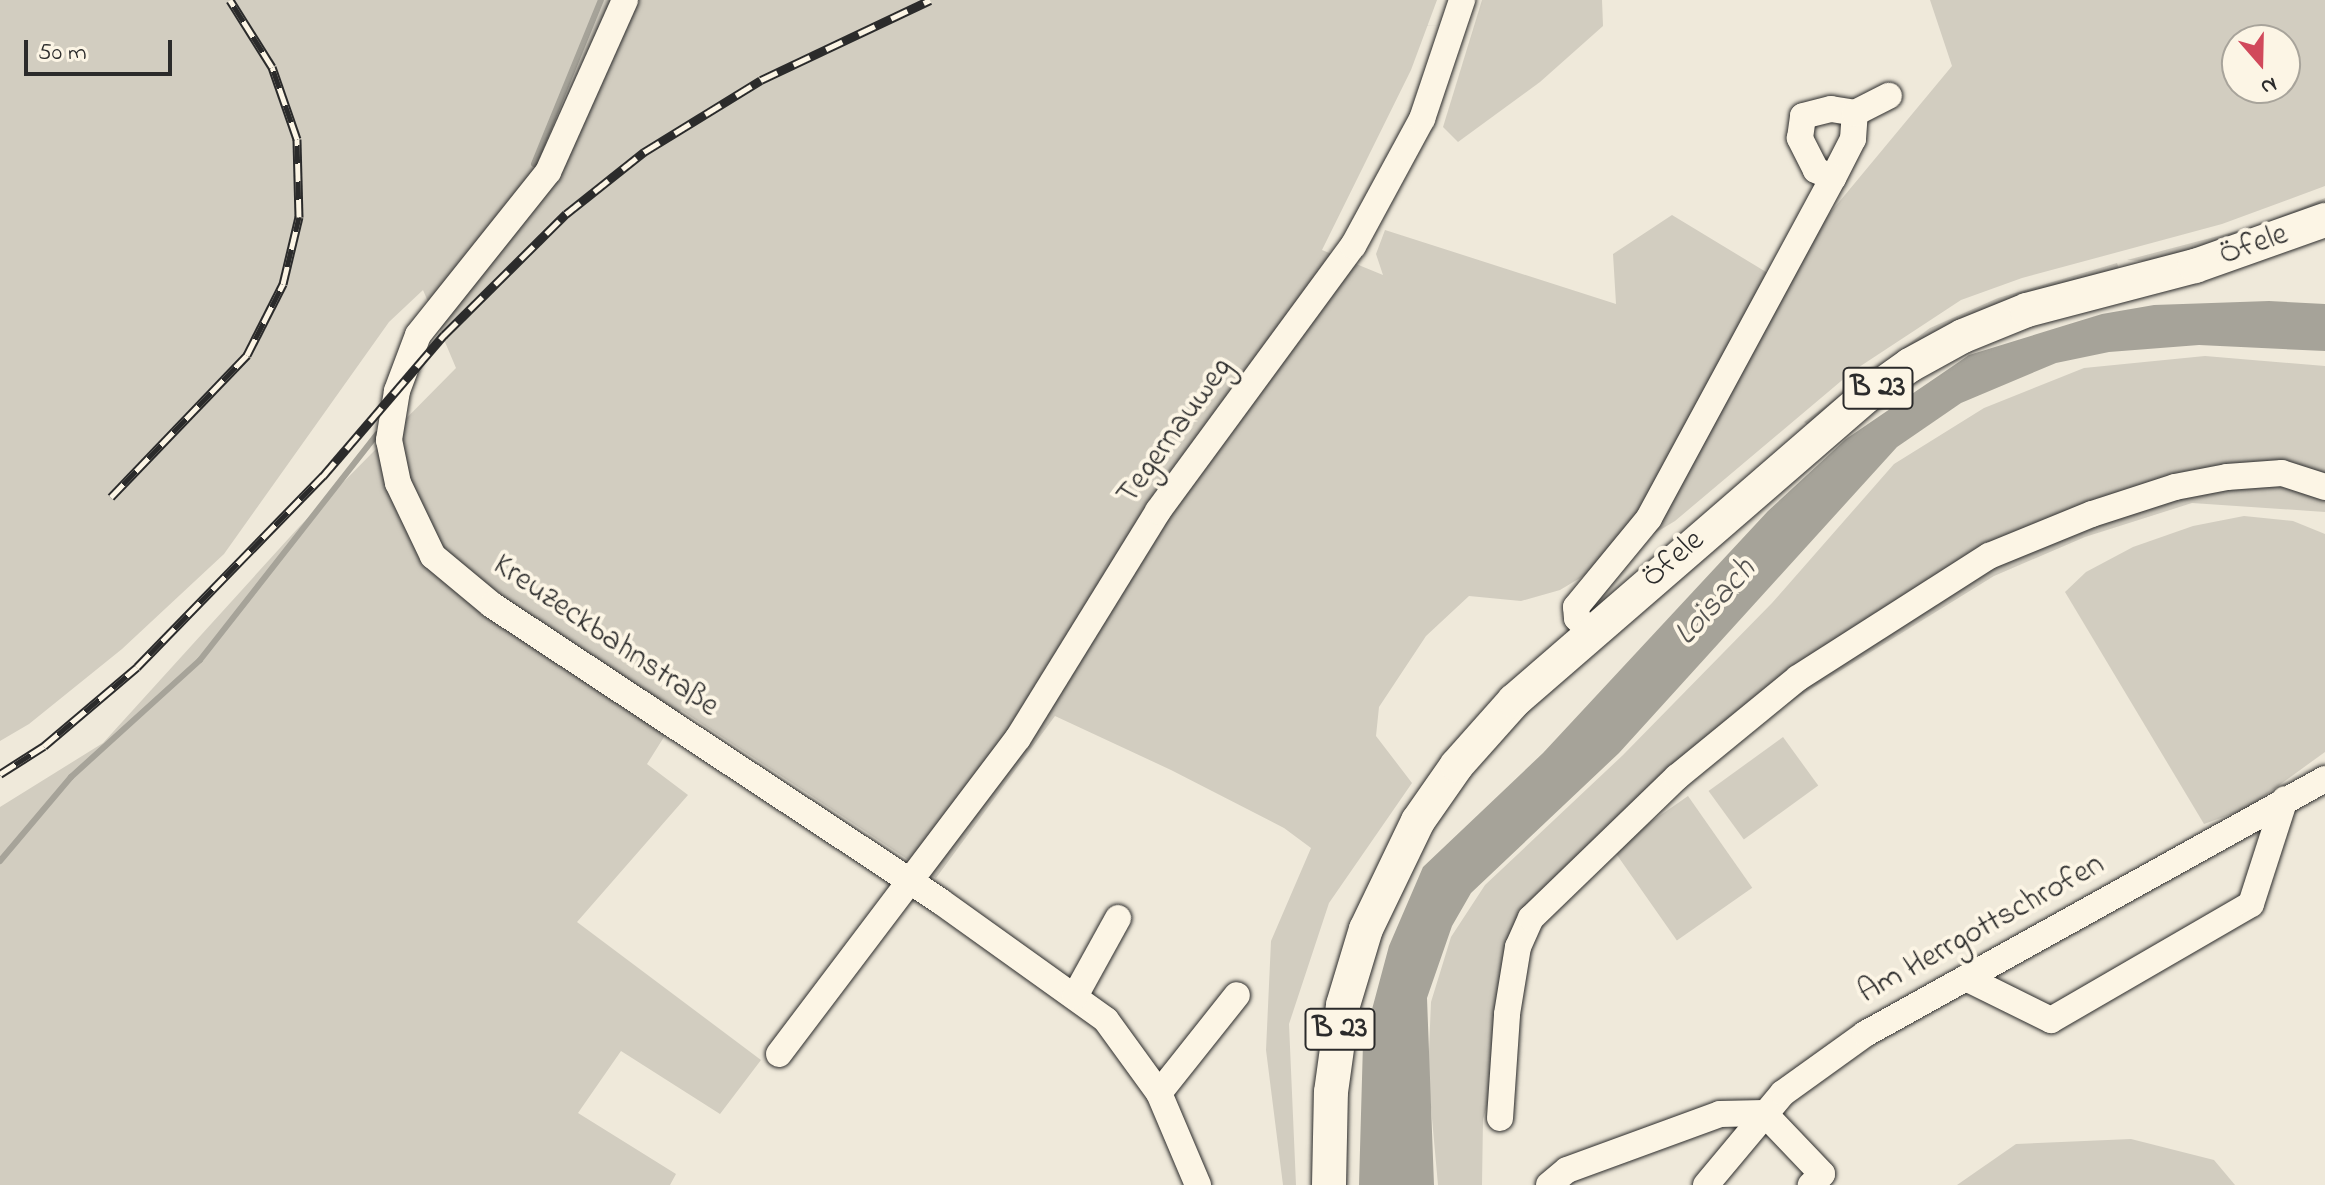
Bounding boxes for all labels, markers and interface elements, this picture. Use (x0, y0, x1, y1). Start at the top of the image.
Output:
scale bar (28, 24, 176, 74)
north arrow (2221, 24, 2301, 104)
text: 50 m (38, 36, 87, 71)
text: N (2256, 67, 2281, 102)
street label: Öfele (2215, 216, 2293, 276)
street label: Tegernauweg (1110, 351, 1242, 513)
road number: B 23 (1842, 362, 1914, 414)
street label: Öfele (1635, 523, 1713, 597)
street label: Kreuzeckbahnstraße (485, 547, 725, 727)
water label: Loisach (1666, 551, 1766, 655)
street label: Am Herrgottschrofen (1852, 847, 2112, 1013)
road number: B 23 (1304, 1003, 1376, 1055)

